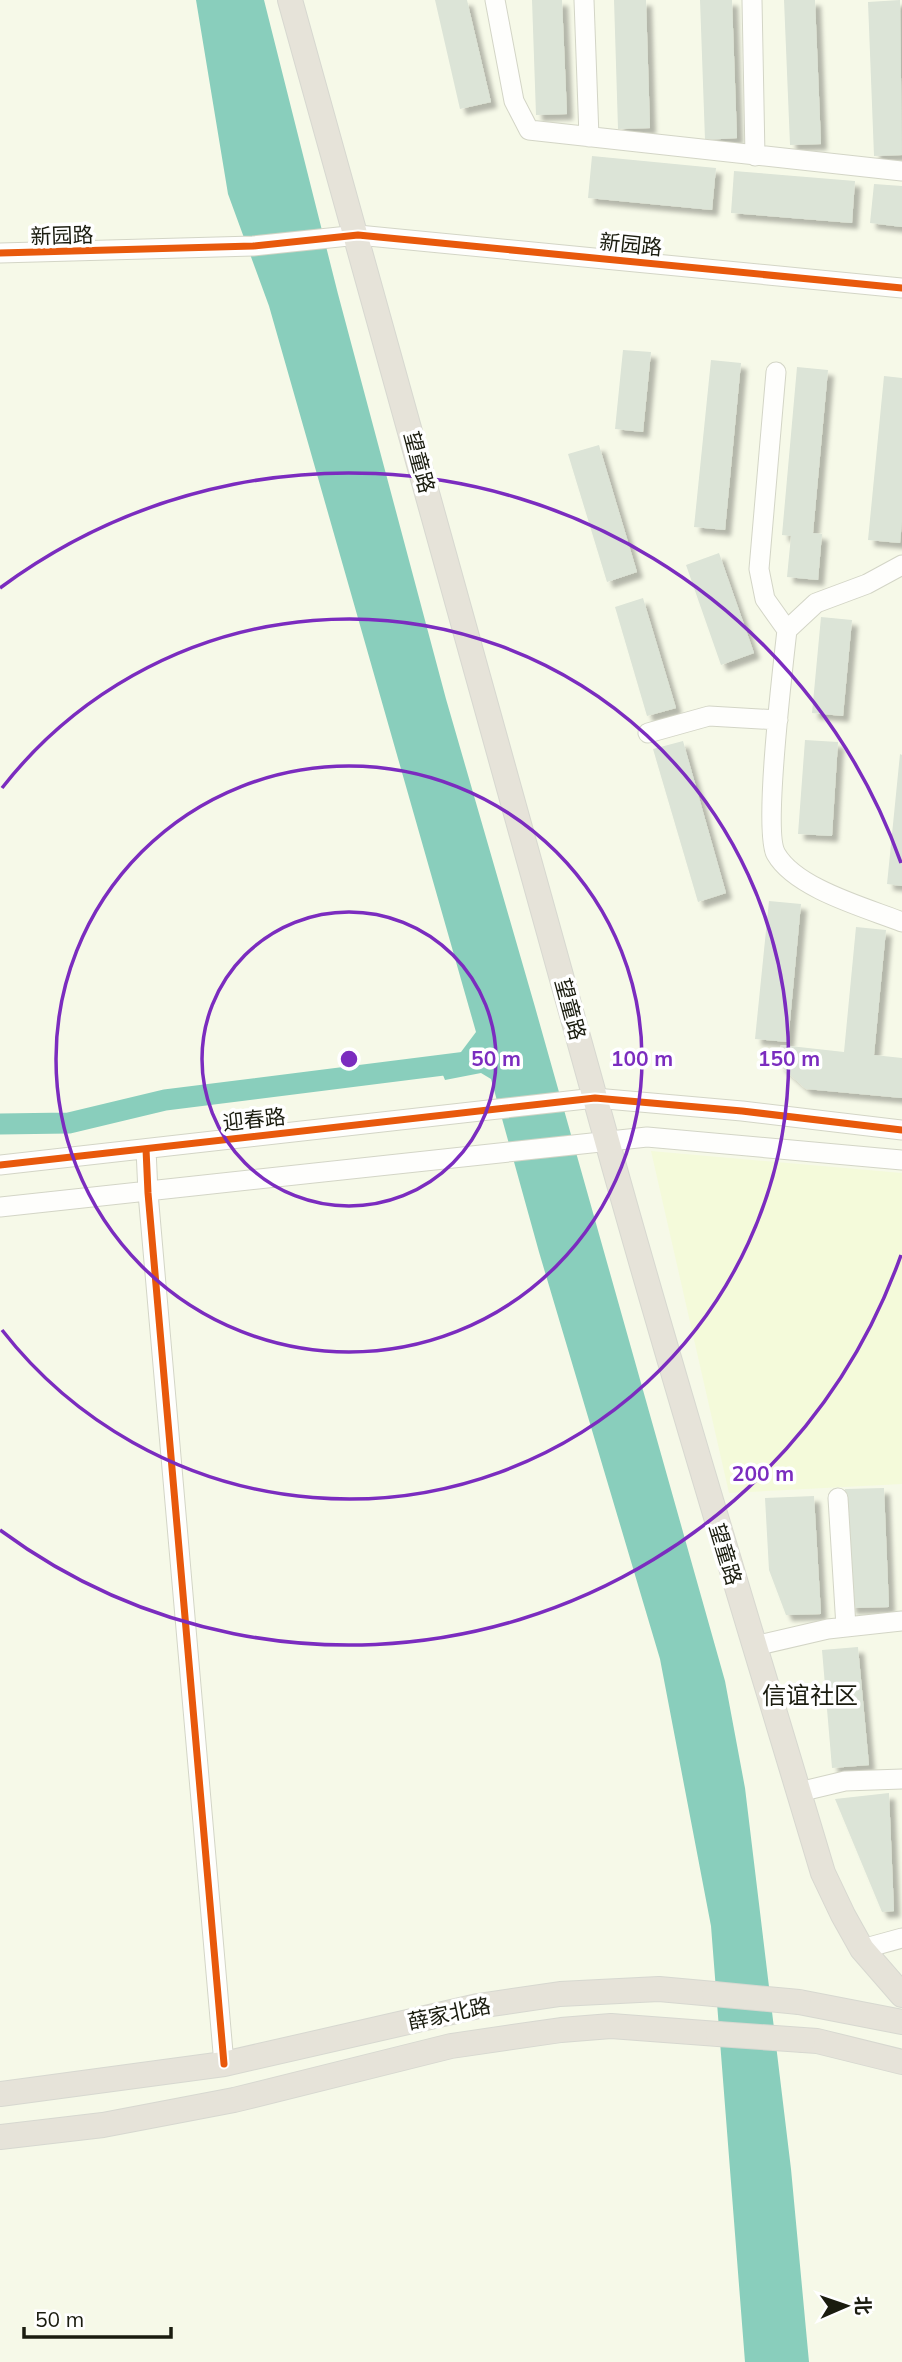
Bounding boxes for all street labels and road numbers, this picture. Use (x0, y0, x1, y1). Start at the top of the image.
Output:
street label: 新园路 (30, 221, 94, 249)
street label: 新园路 (598, 228, 664, 260)
street label: 望童路 (399, 428, 441, 496)
street label: 望童路 (550, 975, 592, 1043)
street label: 迎春路 (221, 1103, 287, 1135)
street label: 望童路 (704, 1520, 748, 1588)
street label: 薛家北路 (405, 1992, 493, 2034)

